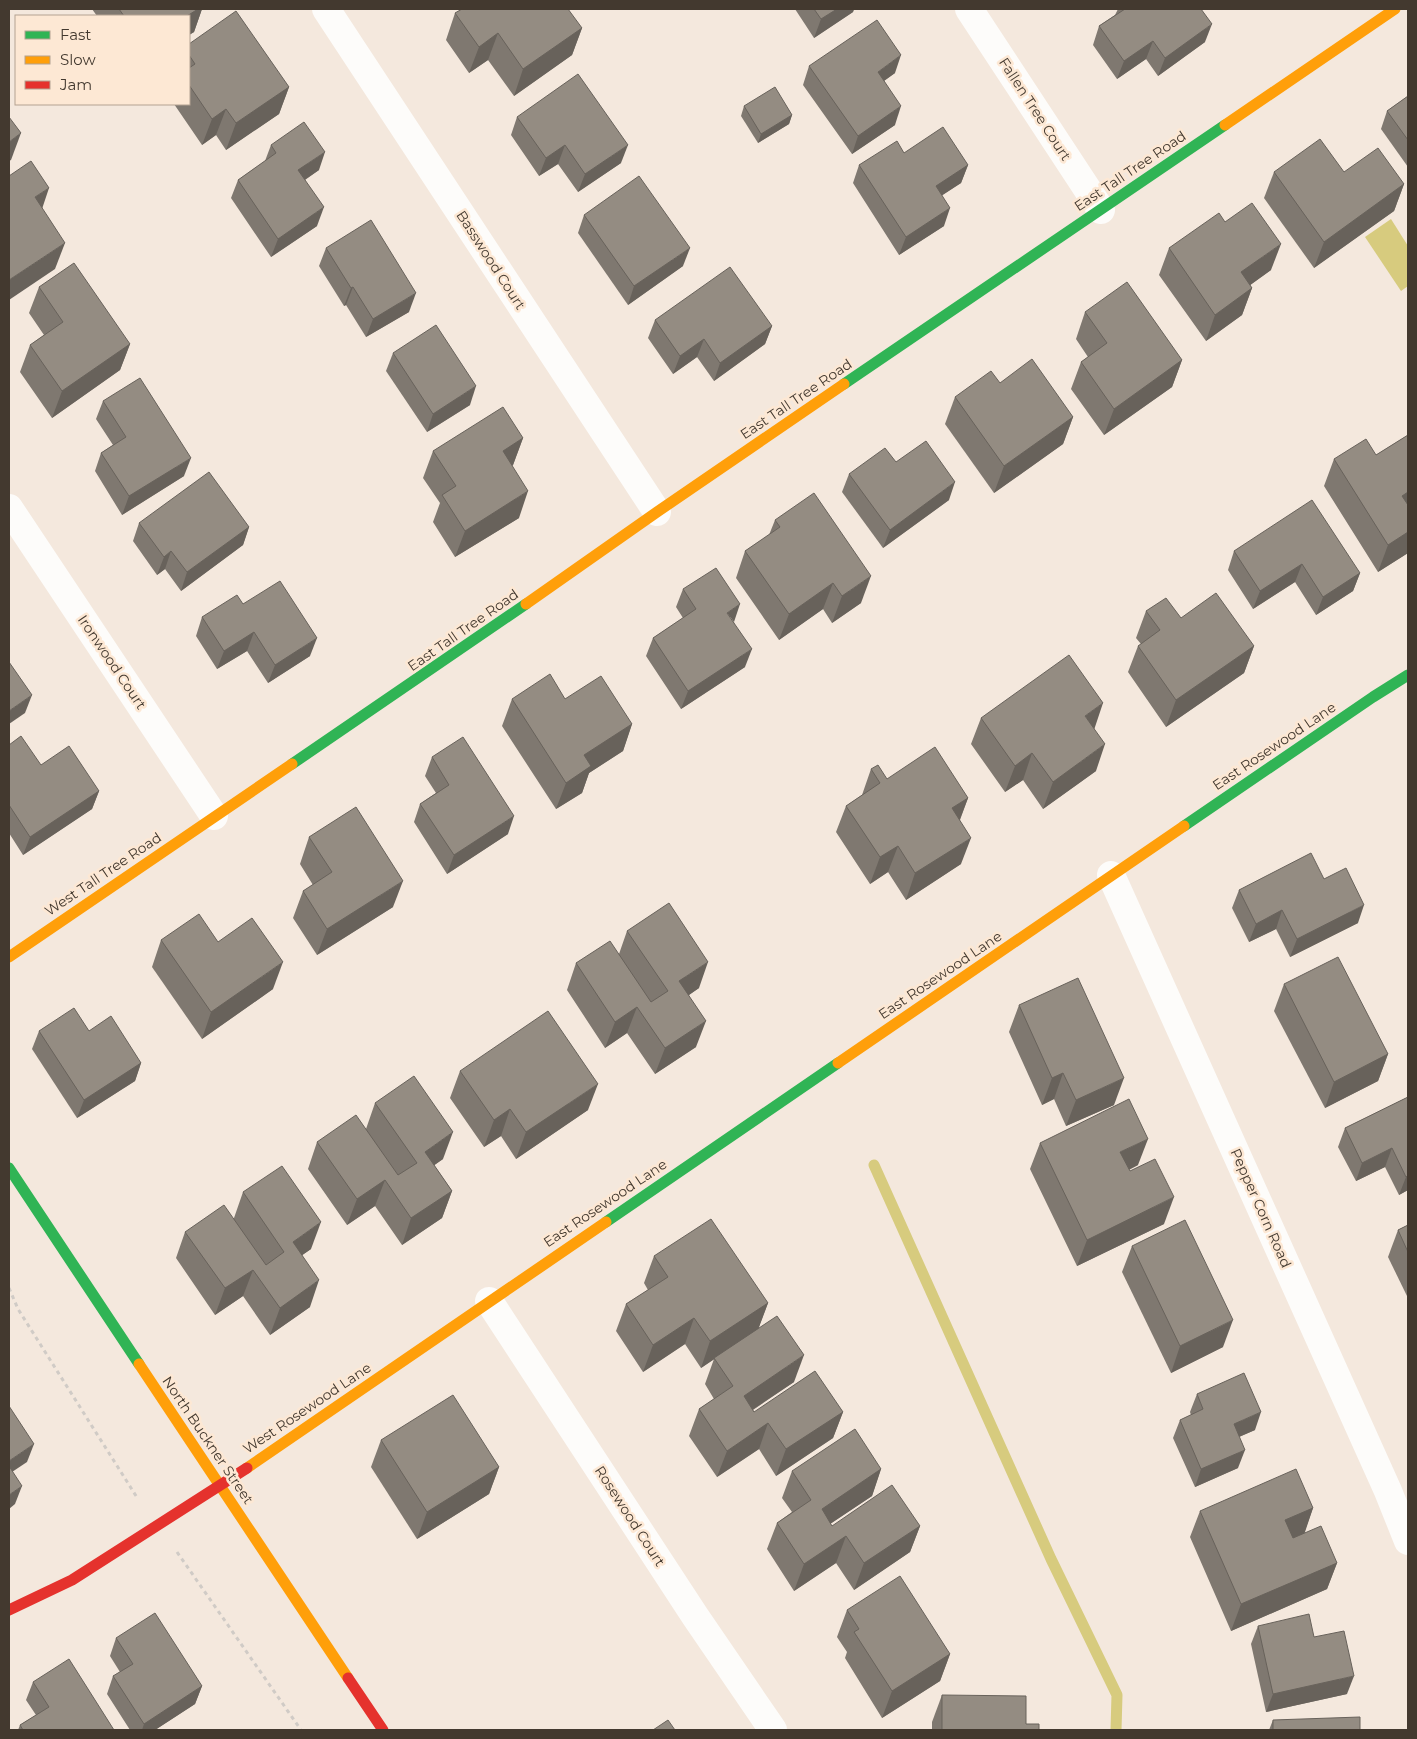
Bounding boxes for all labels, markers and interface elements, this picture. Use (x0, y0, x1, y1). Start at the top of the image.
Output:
legend (15, 15, 190, 105)
text: Fast (60, 25, 91, 44)
text: Slow (60, 50, 96, 69)
street label: Fallen Tree Court (995, 54, 1075, 164)
text: Jam (59, 75, 92, 94)
street label: East Tall Tree Road (1071, 127, 1189, 215)
street label: Basswood Court (452, 207, 530, 313)
street label: East Tall Tree Road (737, 355, 855, 443)
street label: East Tall Tree Road (404, 585, 522, 675)
street label: Ironwood Court (74, 611, 150, 713)
street label: East Rosewood Lane (1209, 698, 1339, 794)
street label: West Tall Tree Road (41, 828, 165, 920)
street label: East Rosewood Lane (875, 927, 1005, 1023)
street label: Pepper Corn Road (1227, 1146, 1295, 1270)
street label: East Rosewood Lane (540, 1155, 670, 1251)
street label: West Rosewood Lane (239, 1358, 375, 1458)
street label: North Buckner Street (159, 1373, 258, 1508)
street label: Rosewood Court (591, 1462, 669, 1570)

